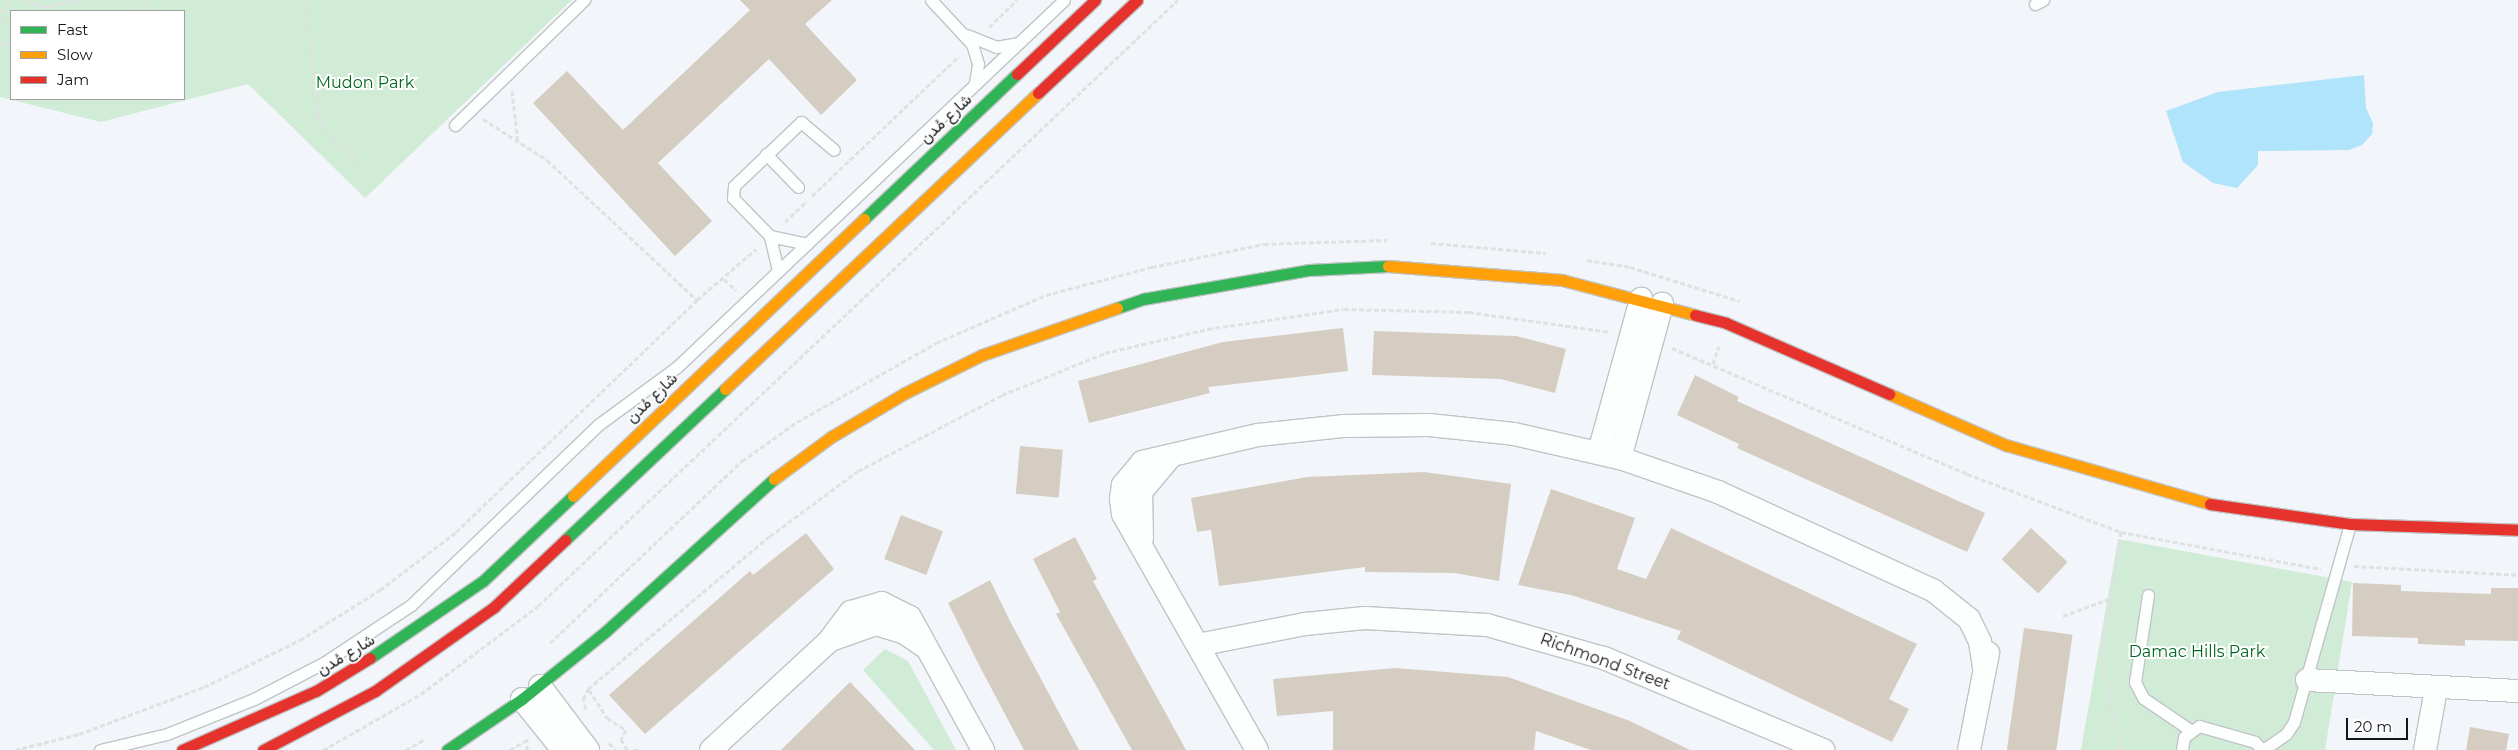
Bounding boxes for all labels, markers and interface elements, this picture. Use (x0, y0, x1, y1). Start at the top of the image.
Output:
legend (10, 10, 185, 100)
text: Fast (57, 20, 88, 39)
text: Slow (57, 45, 93, 64)
text: Jam (57, 70, 89, 89)
park label: Mudon Park (316, 73, 414, 93)
street label: شارع مُدن (916, 90, 976, 148)
street label: شارع مُدن (622, 369, 682, 427)
street label: شارع مُدن (314, 630, 378, 680)
street label: Richmond Street (1537, 630, 1673, 694)
park label: Damac Hills Park (2129, 642, 2265, 662)
scale bar (2348, 708, 2410, 740)
text: 20 m (2354, 717, 2392, 736)

